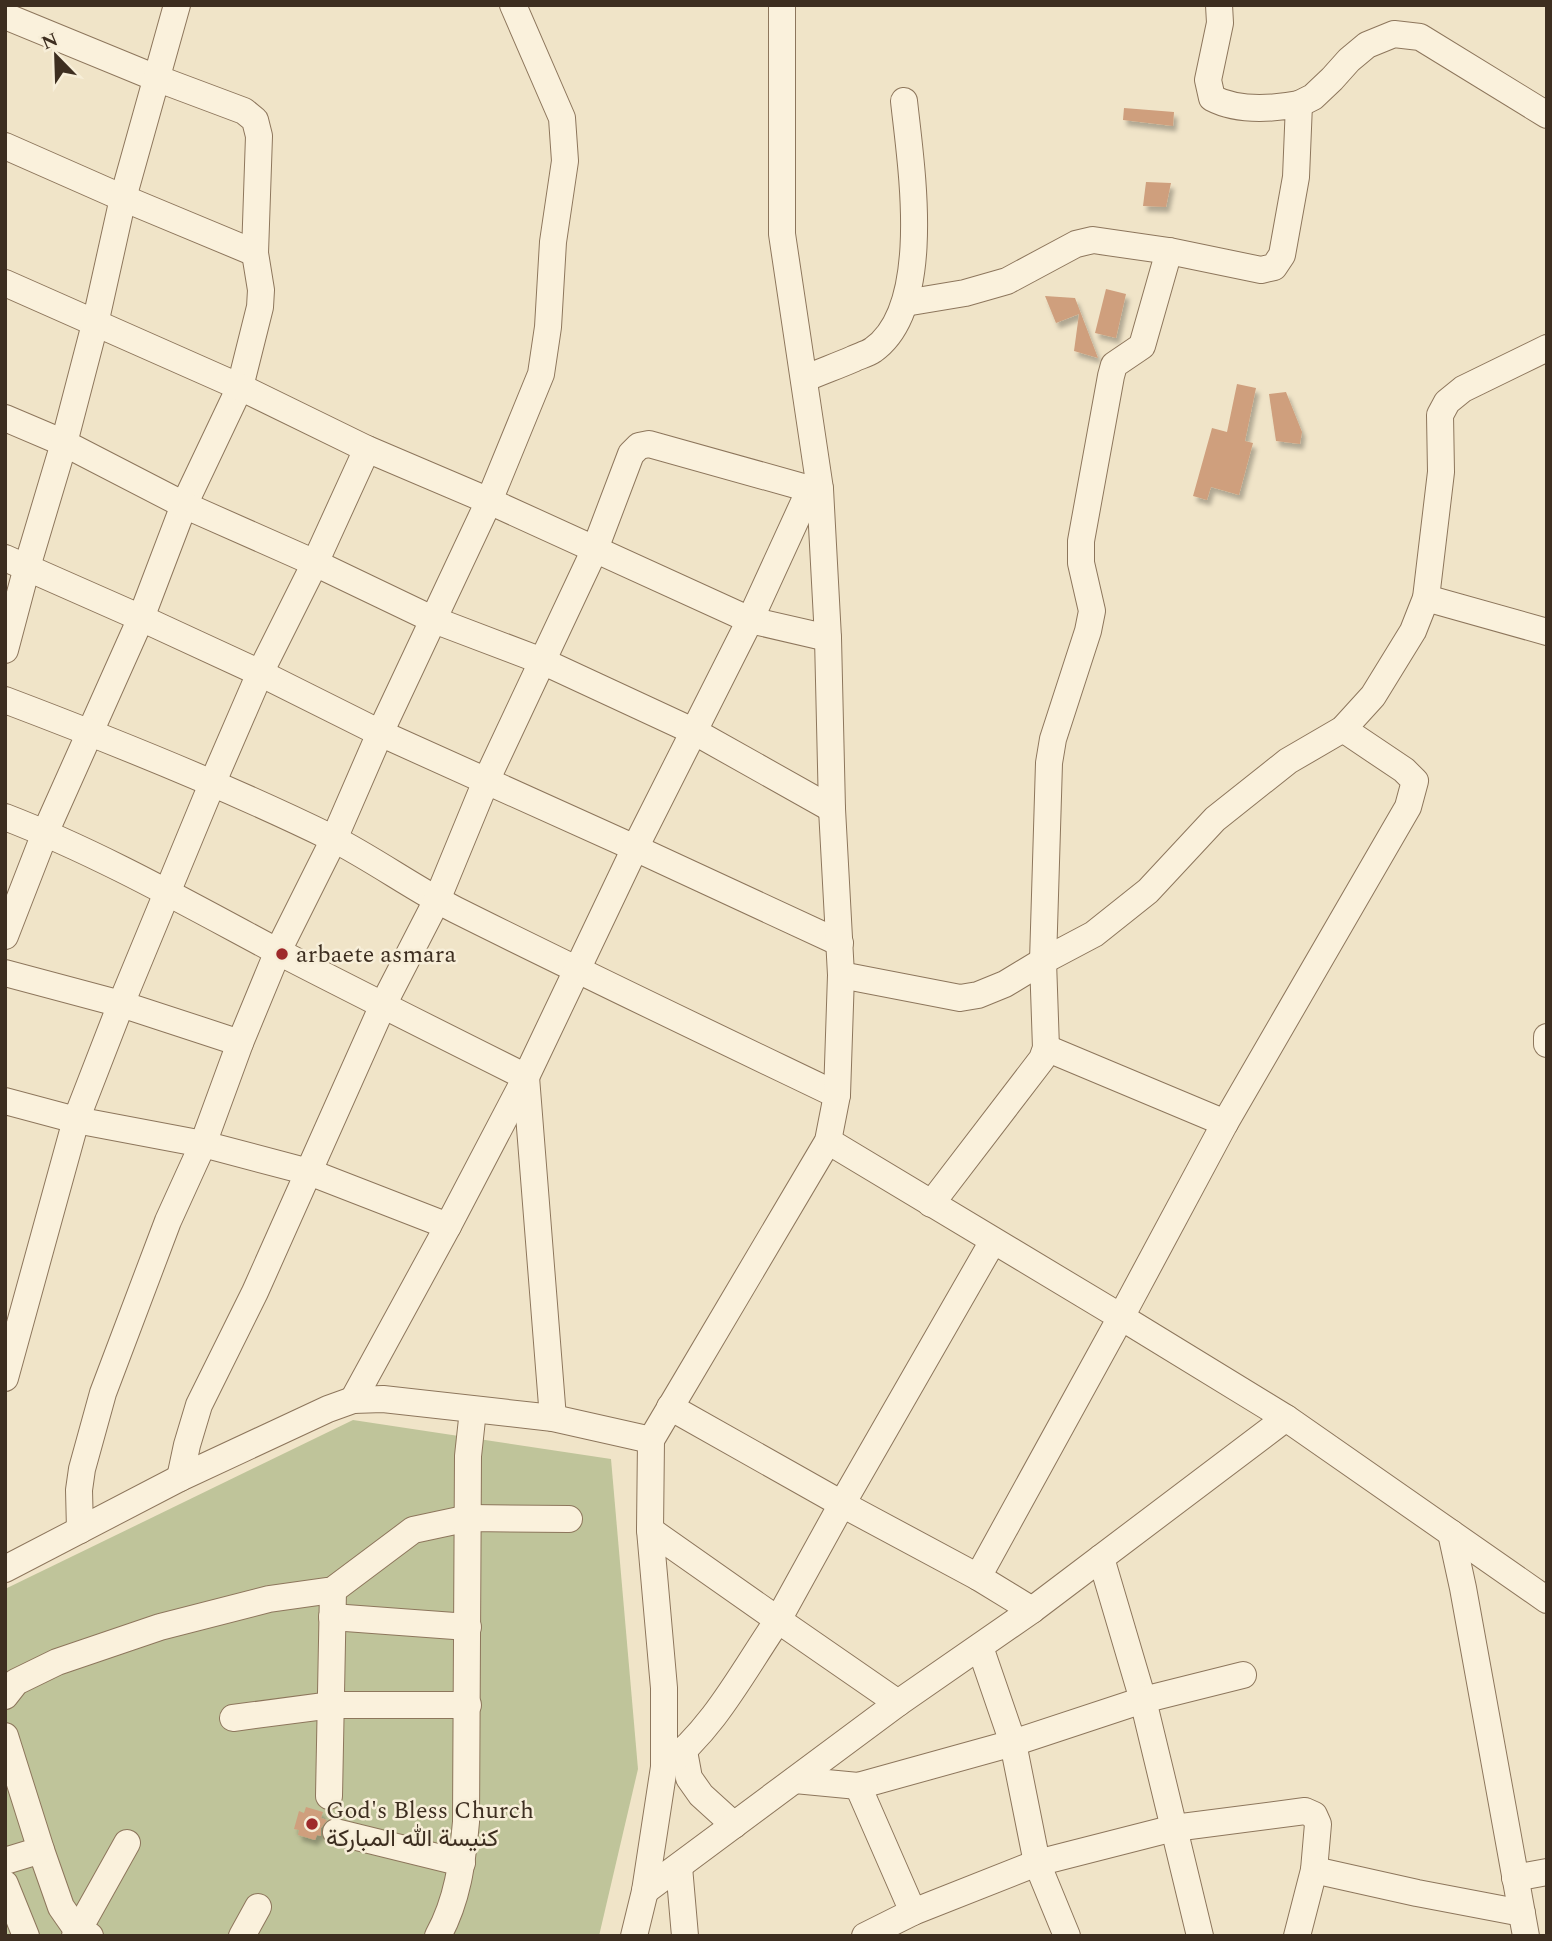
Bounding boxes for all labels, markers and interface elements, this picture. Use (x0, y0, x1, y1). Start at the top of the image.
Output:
north arrow (21, 21, 91, 91)
text: N (37, 25, 63, 58)
place label: arbaete asmara (296, 937, 456, 973)
marker: arbaete asmara (274, 946, 290, 962)
place label: God's Bless Church كنيسة الله المباركة (326, 1793, 534, 1857)
marker: God's Bless Church كنيسة الله المباركة (304, 1816, 320, 1832)

